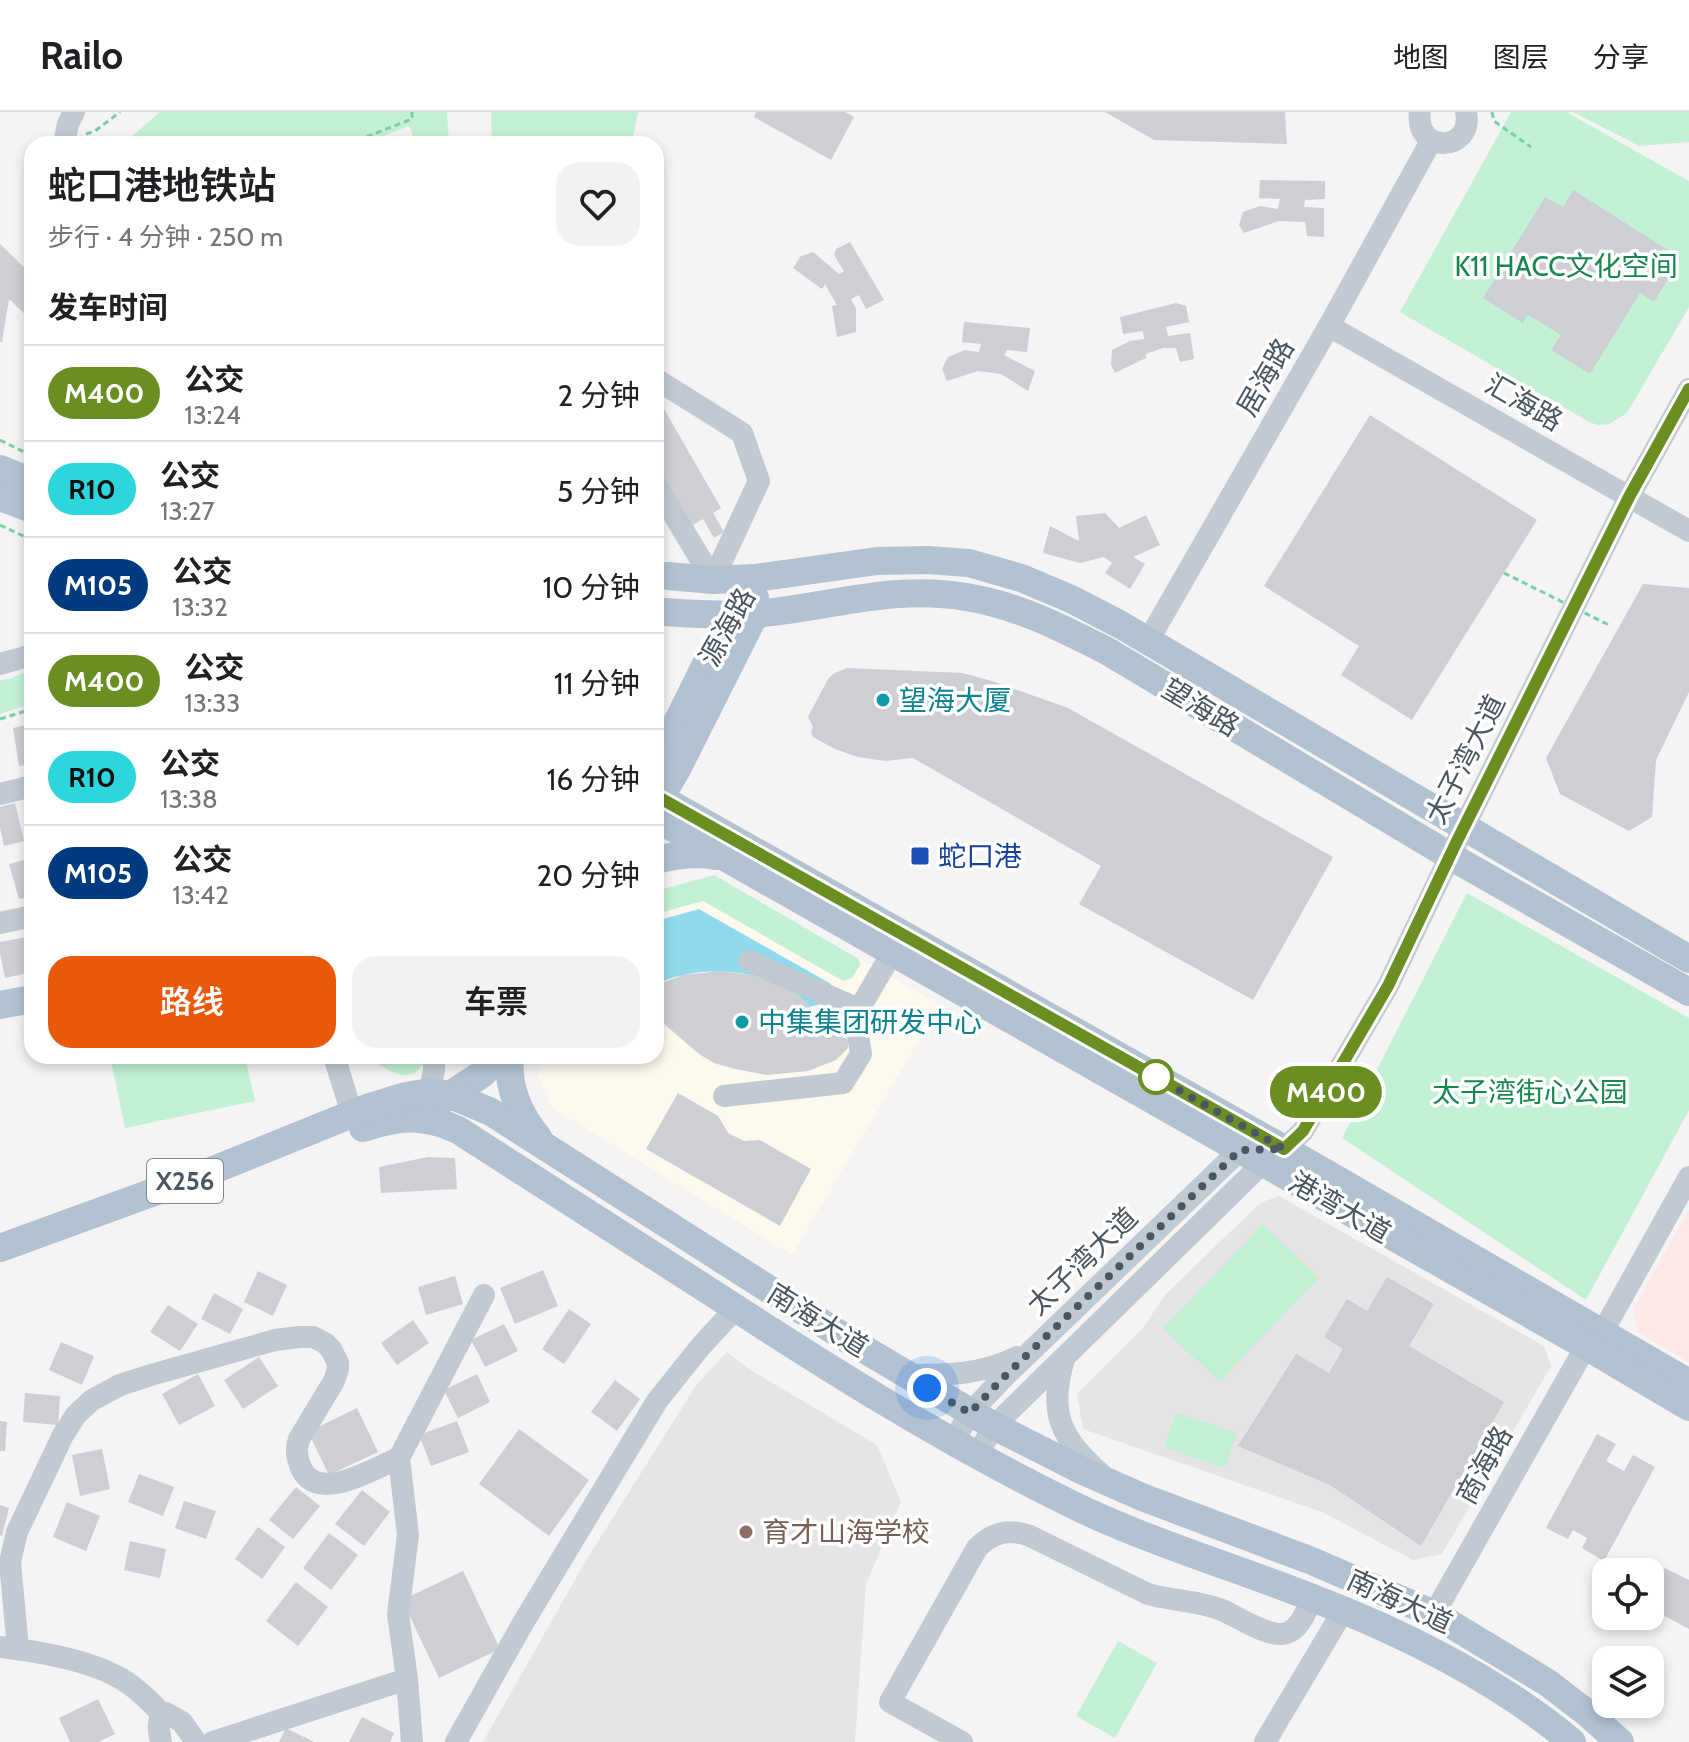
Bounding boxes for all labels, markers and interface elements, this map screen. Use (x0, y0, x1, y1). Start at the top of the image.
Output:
text: Railo (40, 32, 123, 79)
text: 地图 (1393, 40, 1449, 74)
text: 图层 (1493, 40, 1549, 74)
text: 分享 (1593, 40, 1649, 74)
text: 蛇口港地铁站 (48, 162, 276, 209)
button: heart (556, 162, 640, 246)
text: 步行 · 4 分钟 · 250 m (48, 221, 283, 253)
park label: K11 HACC文化空间 (1454, 249, 1678, 283)
text: 发车时间 (48, 289, 168, 326)
street label: 居海路 (1229, 332, 1301, 422)
text: 公交 (184, 361, 244, 398)
street label: 汇海路 (1479, 366, 1569, 438)
text: M400 (64, 376, 144, 410)
text: 2 分钟 (558, 377, 640, 414)
text: 13:24 (184, 399, 241, 431)
text: 公交 (160, 457, 220, 494)
text: R10 (68, 472, 116, 506)
text: 5 分钟 (557, 473, 640, 510)
text: 13:27 (160, 495, 215, 527)
text: 公交 (172, 553, 232, 590)
text: M105 (64, 568, 132, 602)
text: 10 分钟 (543, 569, 640, 606)
street label: 源海路 (692, 582, 762, 672)
text: 13:32 (172, 591, 228, 623)
text: 公交 (184, 649, 244, 686)
text: M400 (64, 664, 144, 698)
text: 11 分钟 (554, 665, 640, 702)
street label: 望海路 (1156, 671, 1246, 743)
place label: 望海大厦 (899, 683, 1011, 717)
text: 13:33 (184, 687, 240, 719)
street label: 太子湾大道 (1418, 689, 1512, 829)
marker: 望海大厦 (874, 691, 892, 709)
text: 公交 (160, 745, 220, 782)
text: R10 (68, 760, 116, 794)
text: 16 分钟 (546, 761, 640, 798)
text: 13:38 (160, 783, 218, 815)
place label: 蛇口港 (938, 839, 1022, 873)
text: 公交 (172, 841, 232, 878)
marker: 蛇口港 (909, 845, 931, 867)
text: M105 (64, 856, 132, 890)
text: 20 分钟 (537, 857, 640, 894)
text: 13:42 (172, 879, 229, 911)
button: 路线 (48, 956, 336, 1048)
button: 车票 (352, 956, 640, 1048)
place label: 中集集团研发中心 (758, 1005, 982, 1039)
marker: 中集集团研发中心 (733, 1013, 751, 1031)
unlabelled marker (1139, 1060, 1173, 1094)
line badge: M400 (1270, 1066, 1382, 1118)
text: M400 (1286, 1075, 1366, 1109)
park label: 太子湾街心公园 (1432, 1075, 1628, 1109)
road number: X256 (147, 1159, 223, 1203)
street label: 港湾大道 (1283, 1164, 1397, 1250)
street label: 太子湾大道 (1020, 1200, 1144, 1322)
street label: 南海大道 (761, 1276, 875, 1364)
your location (907, 1368, 947, 1408)
street label: 商海路 (1449, 1420, 1519, 1510)
place label: 育才山海学校 (762, 1515, 930, 1549)
marker: 育才山海学校 (737, 1523, 755, 1541)
map controls (1592, 1558, 1664, 1718)
button: locate (1592, 1558, 1664, 1630)
street label: 南海大道 (1342, 1562, 1458, 1640)
button: layers (1592, 1646, 1664, 1718)

